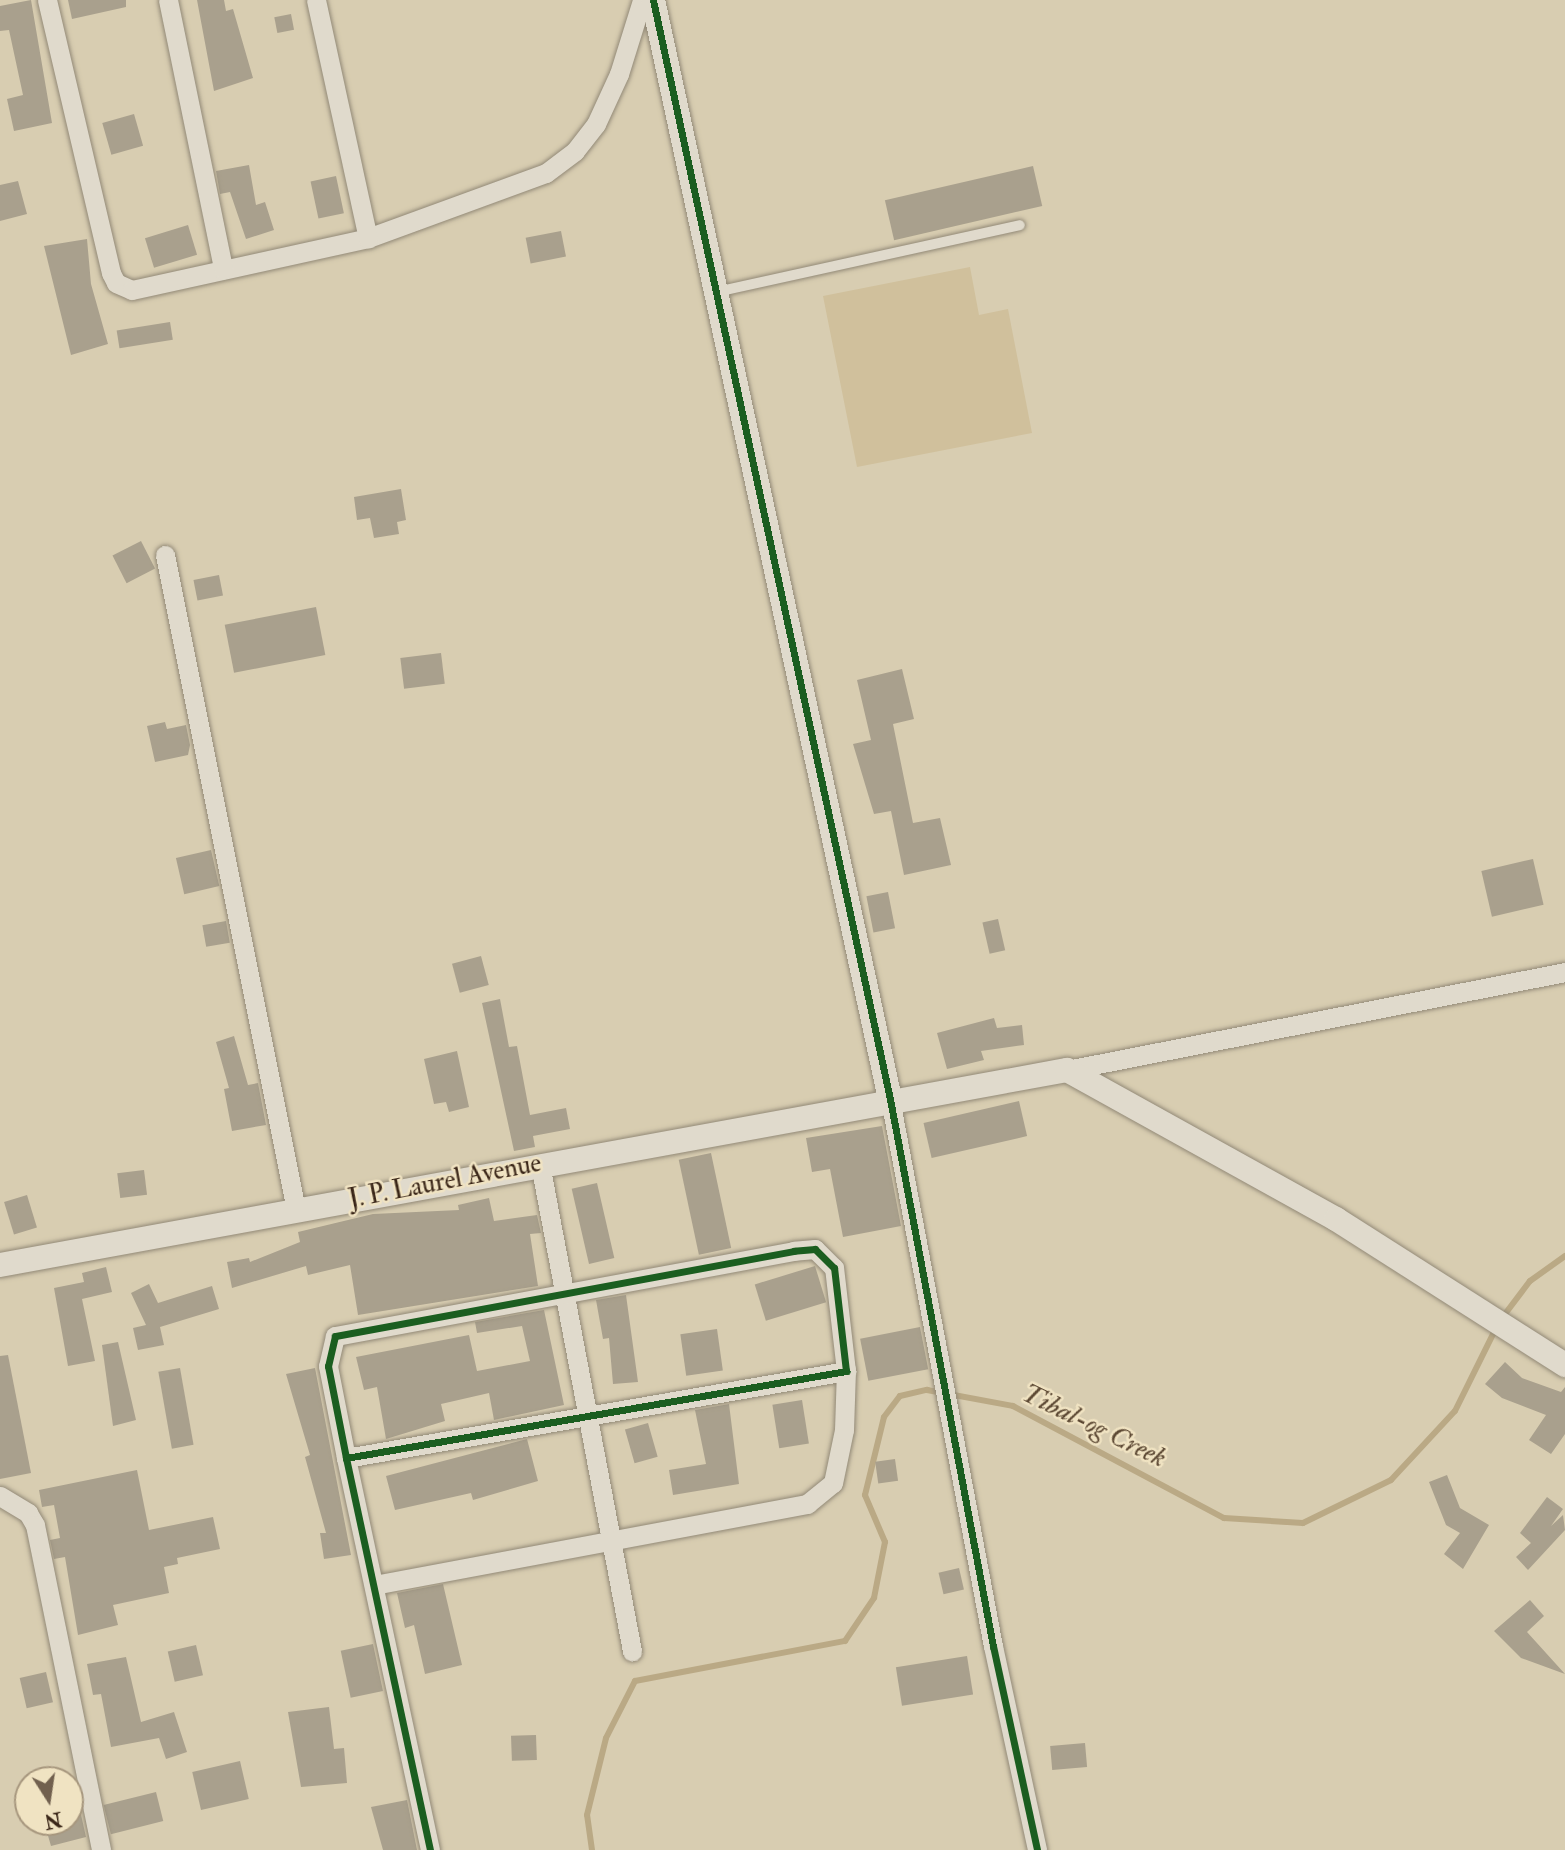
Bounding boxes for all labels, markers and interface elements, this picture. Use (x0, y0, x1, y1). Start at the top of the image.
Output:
street label: J. P. Laurel Avenue (346, 1148, 544, 1216)
water label: Tibal-og Creek (1016, 1377, 1172, 1475)
north arrow (14, 1766, 84, 1836)
text: N (42, 1806, 64, 1833)

